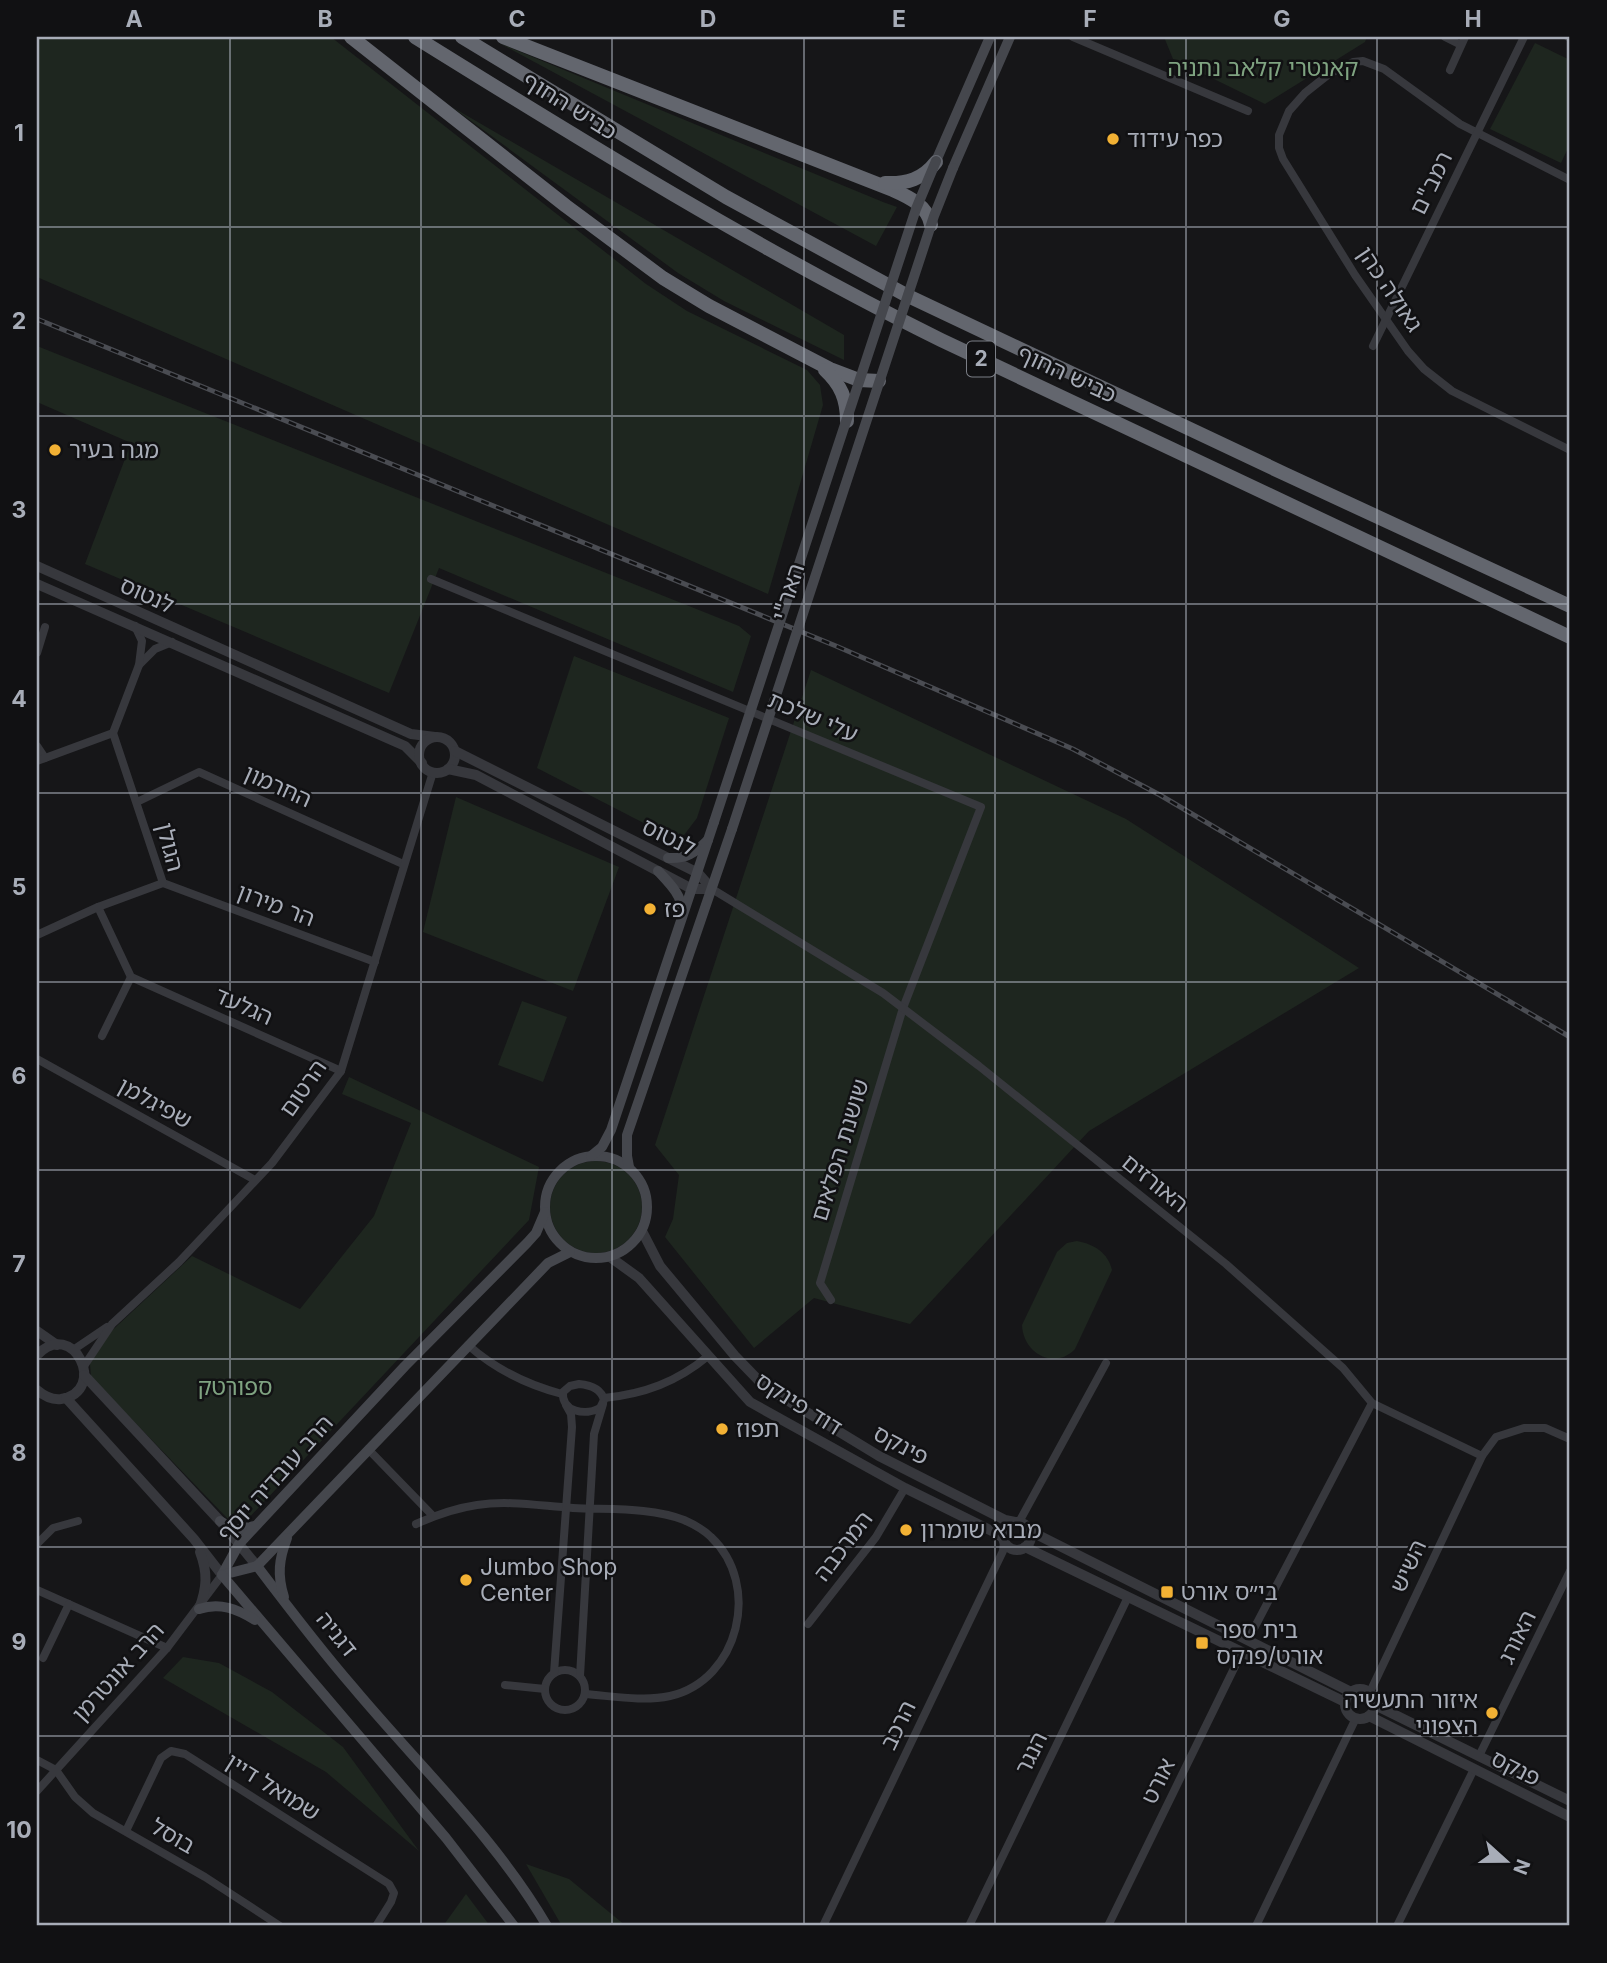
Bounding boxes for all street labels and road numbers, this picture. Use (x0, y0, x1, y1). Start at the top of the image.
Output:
street label: כביש החוף (518, 66, 622, 146)
street label: רמב"ם (1404, 147, 1458, 219)
street label: גאולה כהן (1351, 241, 1429, 337)
street label: כביש החוף (1013, 339, 1121, 409)
road number: 2 (967, 342, 995, 376)
street label: האר"י (766, 560, 810, 624)
street label: לנטוס (116, 571, 178, 619)
street label: עלי שלכת (764, 686, 862, 748)
street label: החרמון (240, 759, 316, 813)
street label: לנטוס (637, 812, 701, 862)
street label: הגולן (150, 820, 190, 874)
street label: הר מירון (233, 877, 319, 933)
street label: הגלעד (211, 981, 277, 1031)
street label: הרטום (273, 1054, 333, 1122)
street label: שפיגלמן (113, 1071, 197, 1135)
street label: שושנת הפלאים (805, 1075, 875, 1225)
street label: האורזים (1116, 1148, 1194, 1218)
street label: דוד פינקס (751, 1366, 847, 1442)
street label: הרב עובדיה יוסף (211, 1409, 339, 1547)
street label: פינקס (869, 1419, 933, 1471)
street label: המרכבה (808, 1505, 878, 1587)
street label: השיש (1384, 1535, 1432, 1597)
street label: דגניה (310, 1606, 364, 1662)
street label: האורג (1492, 1606, 1542, 1668)
street label: הרב אונטרמן (66, 1617, 170, 1727)
street label: הרכב (874, 1696, 922, 1754)
street label: הנגר (1009, 1727, 1053, 1779)
street label: פנקס (1487, 1744, 1545, 1792)
street label: שמואל דיין (221, 1747, 325, 1827)
street label: אורט (1135, 1754, 1181, 1808)
street label: בוסל (146, 1812, 200, 1860)

